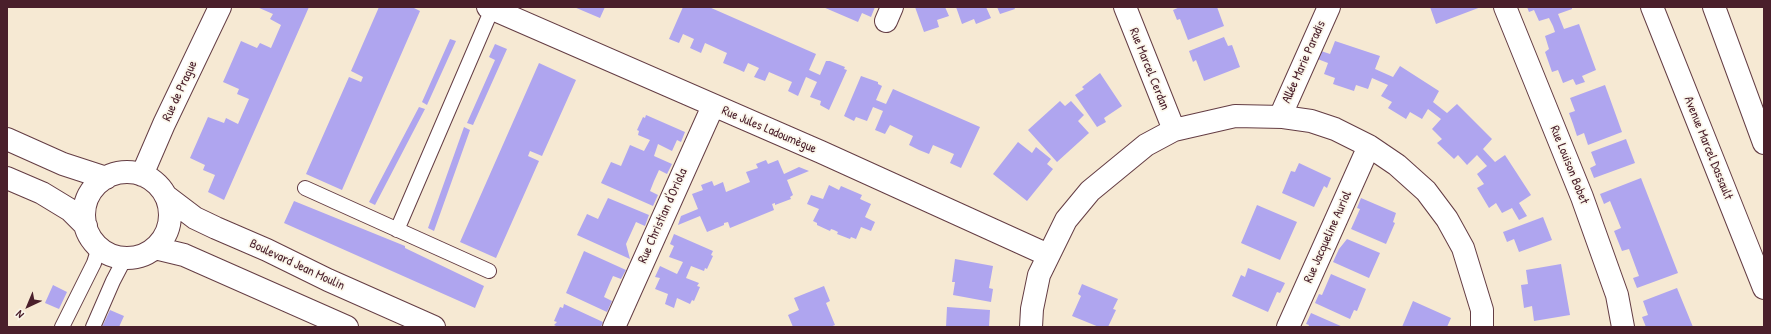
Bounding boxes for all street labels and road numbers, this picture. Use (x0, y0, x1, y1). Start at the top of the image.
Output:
street label: Allée Marie Paradis (1279, 18, 1329, 106)
street label: Rue Marcel Cerdan (1125, 26, 1173, 112)
street label: Rue de Prague (159, 58, 201, 124)
street label: Avenue Marcel Dassault (1680, 94, 1736, 202)
street label: Rue Jules Ladoumègue (719, 103, 819, 157)
street label: Rue Louison Bobet (1546, 123, 1592, 207)
street label: Rue Christian d'Oriola (635, 166, 691, 266)
street label: Rue Jacqueline Auriol (1301, 189, 1355, 285)
street label: Boulevard Jean Moulin (247, 236, 347, 294)

